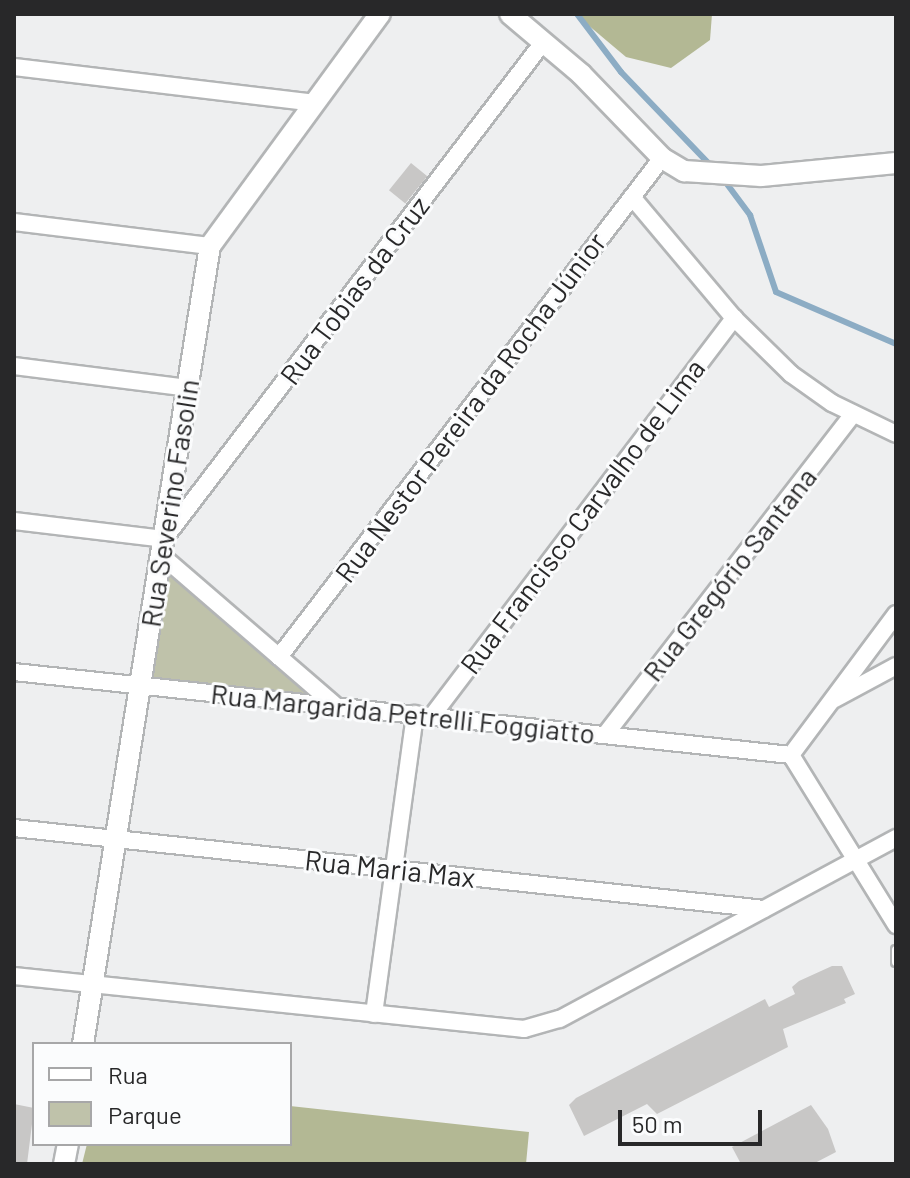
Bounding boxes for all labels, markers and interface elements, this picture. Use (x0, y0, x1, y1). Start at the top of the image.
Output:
street label: Rua Tobias da Cruz (272, 189, 436, 391)
street label: Rua Nestor Pereira da Rocha Júnior (327, 226, 613, 588)
street label: Rua Francisco Carvalho de Lima (453, 352, 711, 680)
street label: Rua Severino Fasolin (133, 377, 205, 629)
street label: Rua Gregório Santana (635, 460, 823, 688)
street label: Rua Margarida Petrelli Foggiatto (209, 676, 597, 750)
street label: Rua Maria Max (303, 842, 477, 894)
legend (32, 1042, 292, 1146)
text: Rua (108, 1060, 148, 1089)
scale bar (622, 1094, 766, 1144)
text: Parque (108, 1100, 182, 1129)
text: 50 m (632, 1109, 683, 1138)

